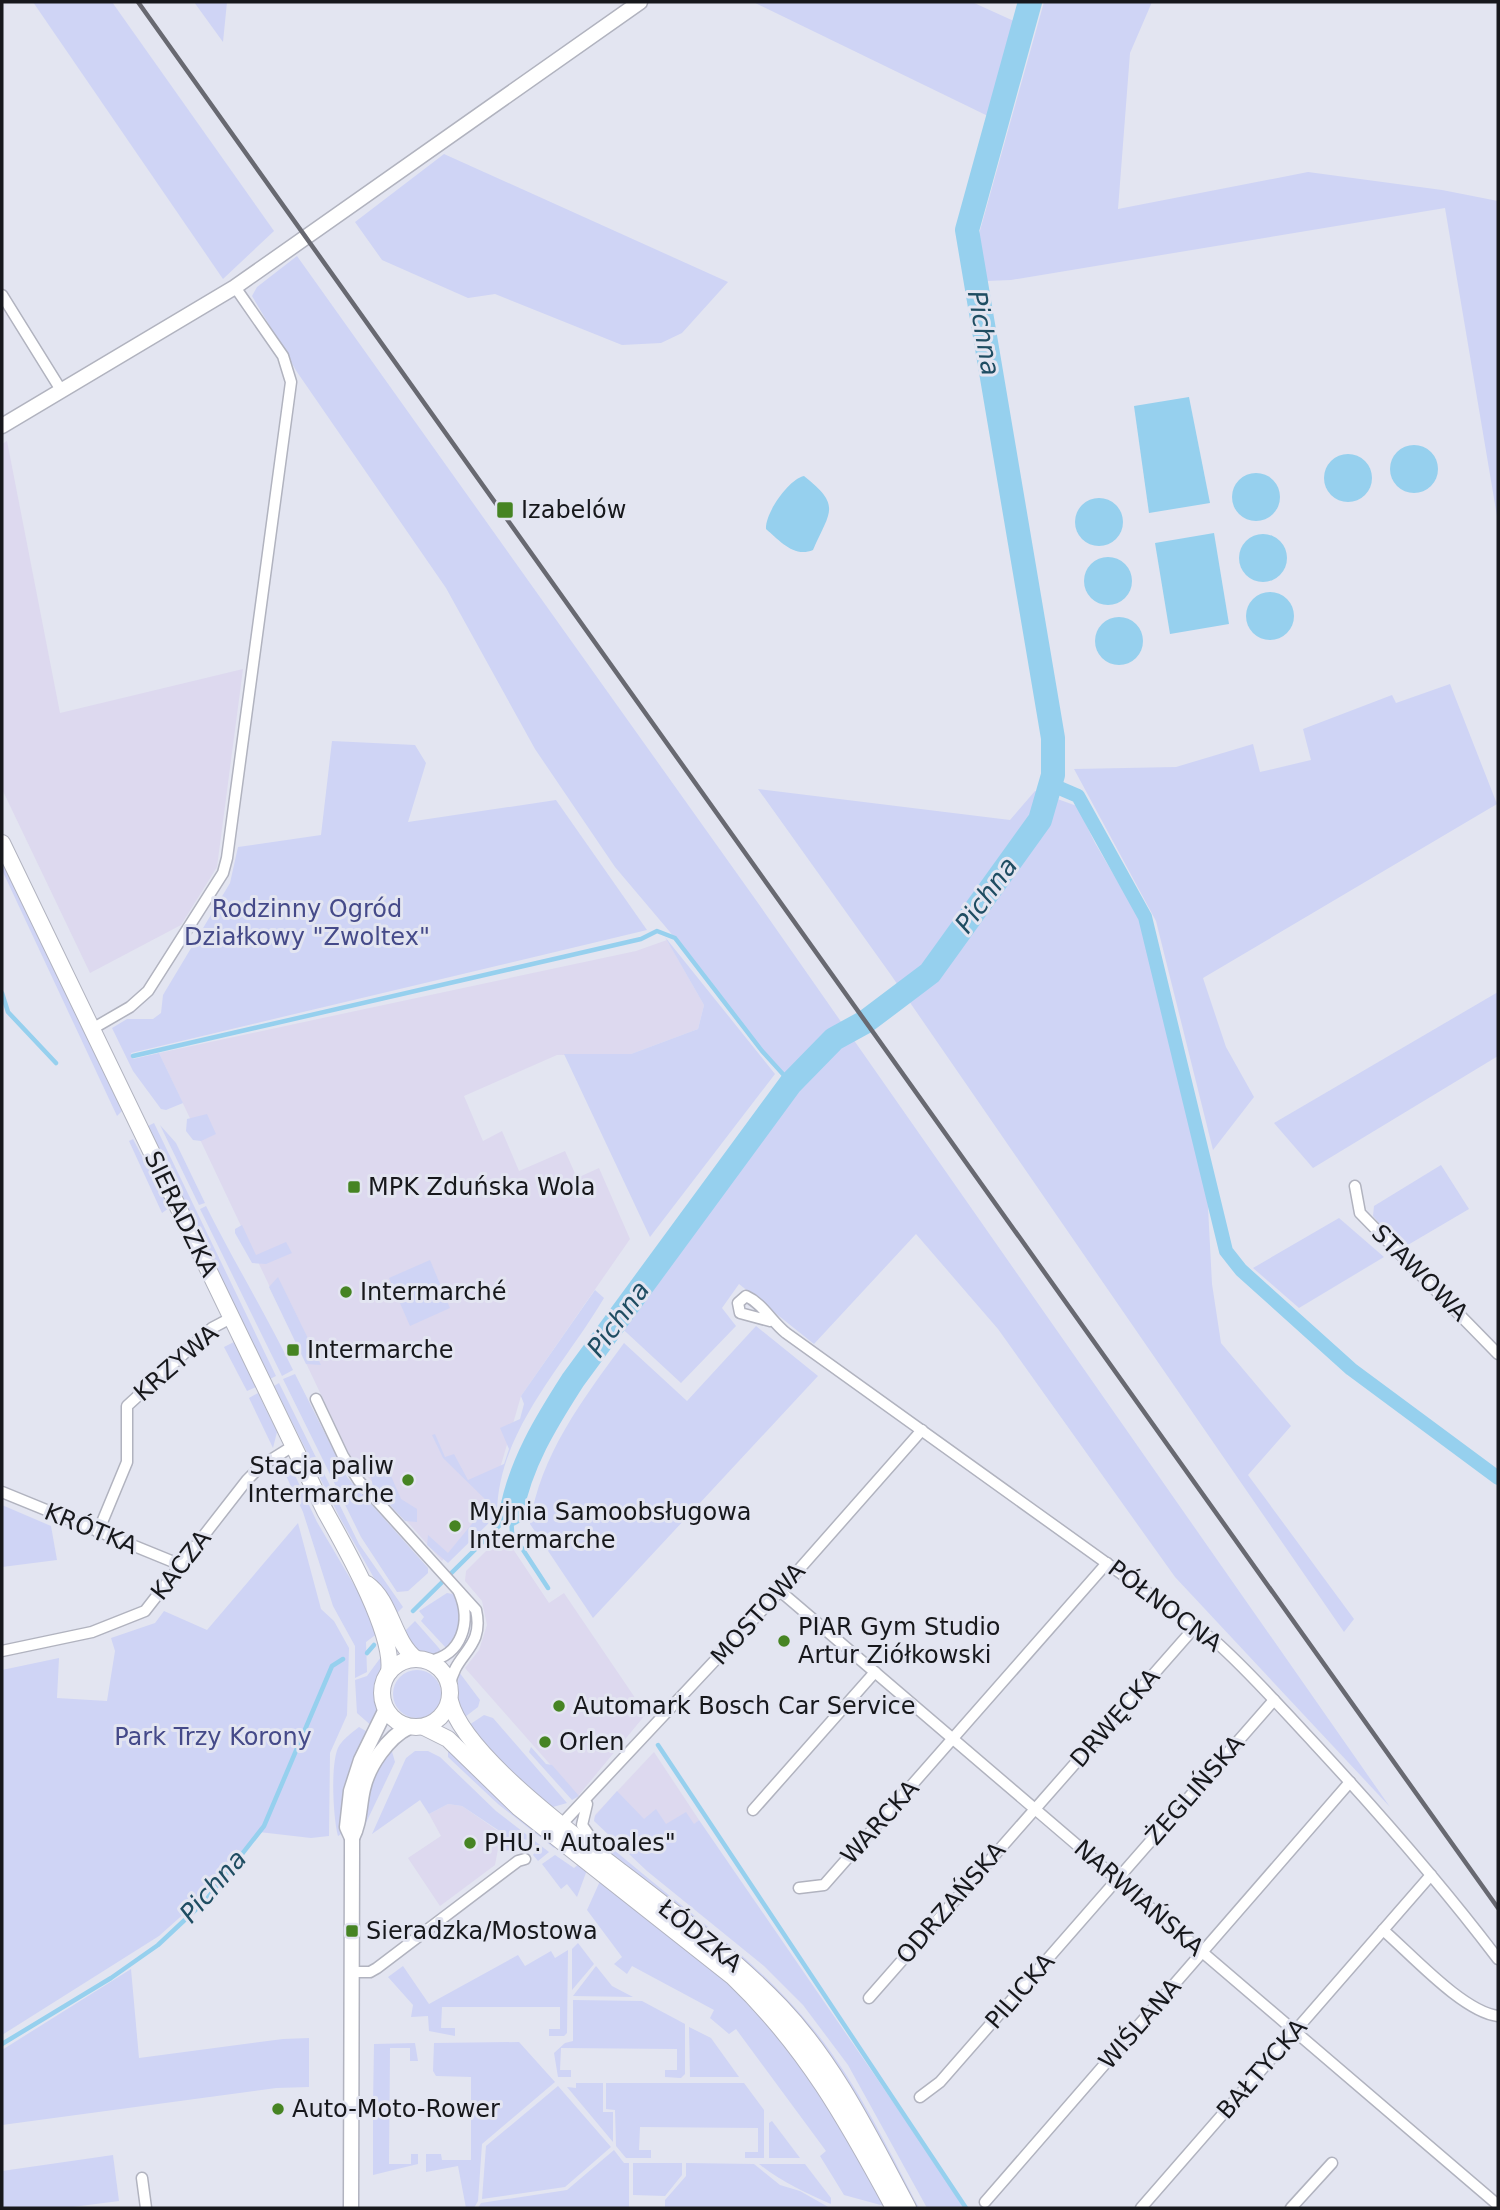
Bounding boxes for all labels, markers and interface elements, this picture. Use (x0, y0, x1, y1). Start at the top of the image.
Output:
water label: Pichna (962, 288, 1006, 378)
place label: Izabelów (521, 496, 626, 524)
marker: Izabelów (495, 500, 515, 520)
water label: Pichna (949, 851, 1023, 939)
park label: Rodzinny Ogród Działkowy "Zwoltex" (184, 895, 430, 951)
street label: SIERADZKA (139, 1147, 224, 1282)
place label: MPK Zduńska Wola (368, 1173, 595, 1201)
marker: MPK Zduńska Wola (346, 1179, 362, 1195)
street label: STAWOWA (1366, 1219, 1474, 1327)
water label: Pichna (581, 1275, 655, 1363)
place label: Intermarché (360, 1278, 507, 1306)
marker: Intermarché (338, 1284, 354, 1300)
street label: KRZYWA (128, 1318, 224, 1407)
place label: Intermarche (307, 1336, 454, 1364)
marker: Intermarche (285, 1342, 301, 1358)
place label: Stacja paliw Intermarche (247, 1452, 394, 1508)
marker: Stacja paliw Intermarche (400, 1472, 416, 1488)
street label: KRÓTKA (40, 1496, 143, 1560)
place label: Myjnia Samoobsługowa Intermarche (469, 1498, 752, 1554)
marker: Myjnia Samoobsługowa Intermarche (447, 1518, 463, 1534)
street label: KACZA (145, 1524, 217, 1606)
street label: PÓŁNOCNA (1103, 1553, 1229, 1658)
street label: MOSTOWA (705, 1557, 811, 1671)
place label: PIAR Gym Studio Artur Ziółkowski (798, 1613, 1001, 1669)
marker: PIAR Gym Studio Artur Ziółkowski (776, 1633, 792, 1649)
street label: DRWĘCKA (1065, 1663, 1166, 1773)
place label: Automark Bosch Car Service (573, 1692, 916, 1720)
marker: Automark Bosch Car Service (551, 1698, 567, 1714)
park label: Park Trzy Korony (114, 1723, 312, 1751)
place label: Orlen (559, 1728, 624, 1756)
street label: ŻEGLIŃSKA (1139, 1729, 1250, 1850)
marker: Orlen (537, 1734, 553, 1750)
street label: WARCKA (835, 1774, 925, 1870)
place label: PHU." Autoales" (484, 1829, 676, 1857)
street label: NARWIAŃSKA (1069, 1833, 1210, 1962)
marker: PHU." Autoales" (462, 1835, 478, 1851)
street label: ODRZAŃSKA (890, 1835, 1012, 1969)
water label: Pichna (173, 1844, 253, 1928)
street label: ŁÓDZKA (652, 1892, 749, 1978)
place label: Sieradzka/Mostowa (366, 1917, 598, 1945)
marker: Sieradzka/Mostowa (344, 1923, 360, 1939)
street label: PILICKA (980, 1947, 1061, 2034)
street label: WIŚLANA (1092, 1971, 1187, 2075)
street label: BAŁTYCKA (1211, 2013, 1313, 2125)
place label: Auto-Moto-Rower (292, 2095, 500, 2123)
marker: Auto-Moto-Rower (270, 2101, 286, 2117)

